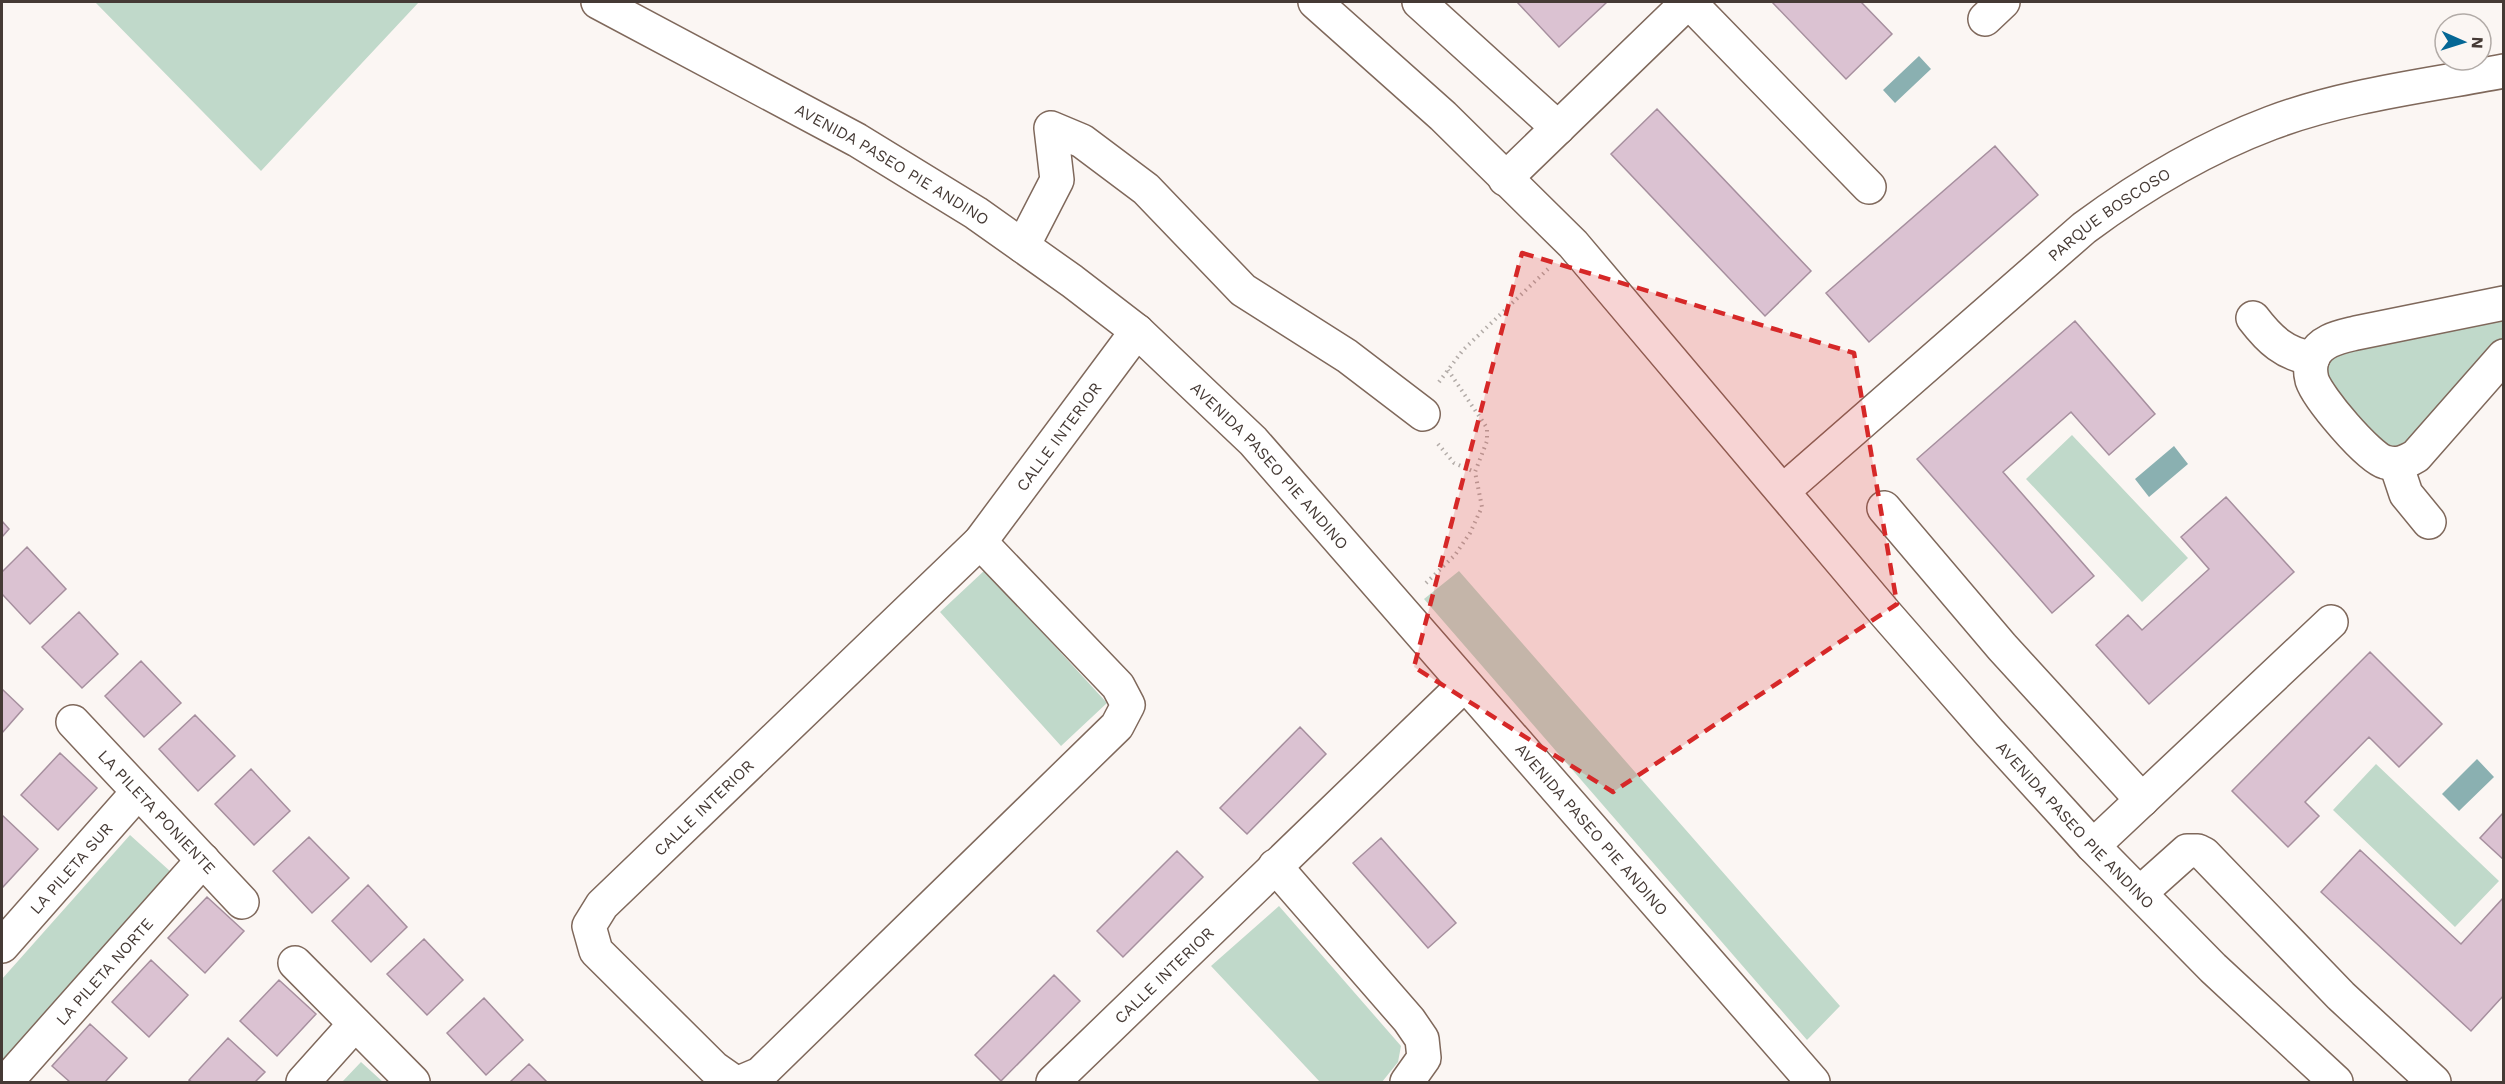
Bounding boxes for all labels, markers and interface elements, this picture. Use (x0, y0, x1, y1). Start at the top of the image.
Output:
north arrow (2433, 12, 2493, 72)
text: N (2468, 36, 2487, 49)
street label: AVENIDA PASEO PIE ANDINO (792, 100, 993, 229)
street label: PARQUE BOSCOSO (2044, 164, 2174, 265)
street label: AVENIDA PASEO PIE ANDINO (1187, 378, 1352, 553)
street label: CALLE INTERIOR (1012, 379, 1106, 495)
street label: AVENIDA PASEO PIE ANDINO (1992, 738, 2158, 913)
street label: AVENIDA PASEO PIE ANDINO (1511, 740, 1672, 919)
street label: LA PILETA PONIENTE (94, 746, 220, 878)
street label: CALLE INTERIOR (650, 756, 758, 860)
street label: LA PILETA SUR (26, 819, 116, 918)
street label: LA PILETA NORTE (52, 914, 157, 1029)
street label: CALLE INTERIOR (1110, 923, 1218, 1028)

